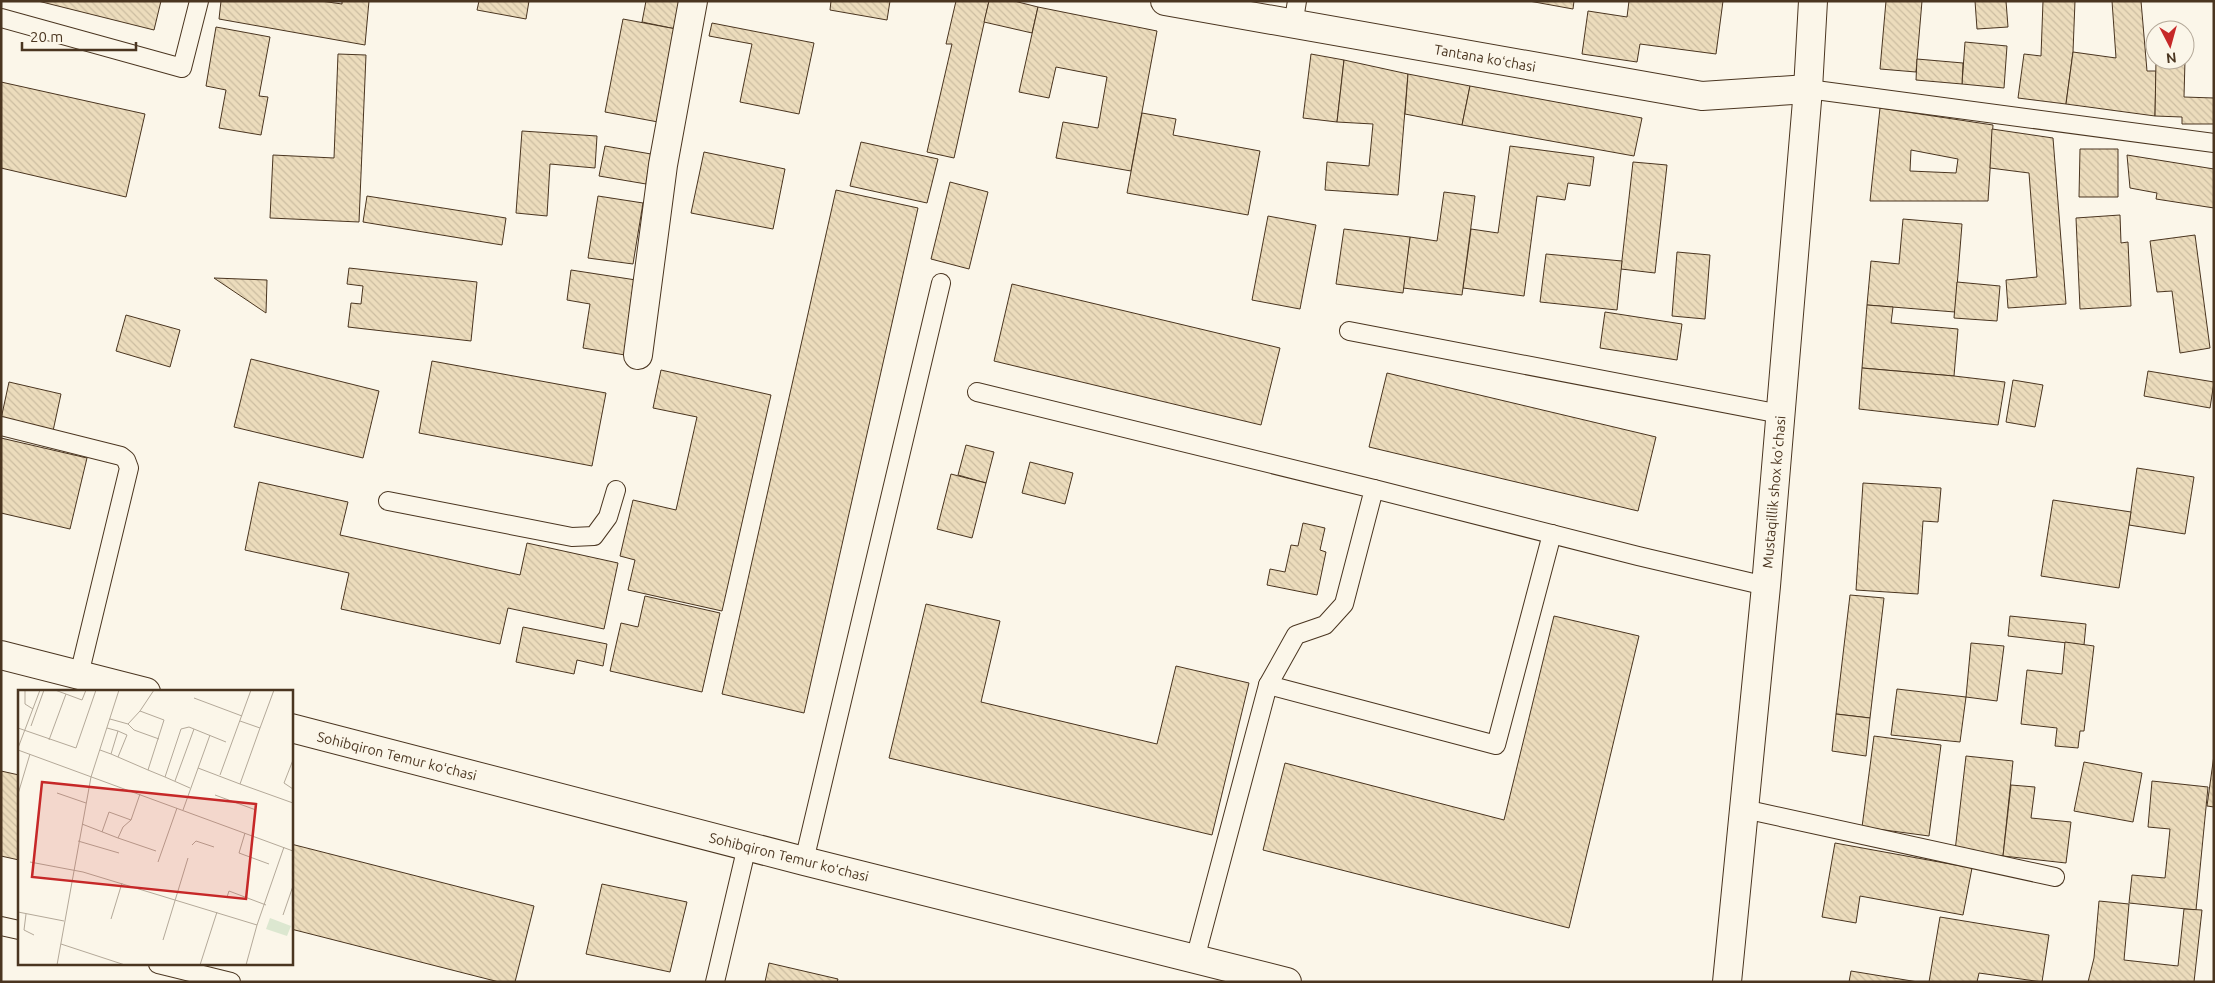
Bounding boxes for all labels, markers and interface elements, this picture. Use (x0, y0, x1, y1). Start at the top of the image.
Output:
scale bar (22, 20, 136, 52)
north arrow (2145, 20, 2195, 70)
text: 20 m (30, 28, 63, 45)
street label: Tantana koʻchasi (1433, 41, 1537, 75)
text: N (2165, 49, 2177, 66)
street label: Mustaqillik shox ko'chasi (1759, 415, 1789, 569)
inset map (18, 690, 292, 966)
street label: Sohibqiron Temur koʻchasi (315, 728, 479, 784)
street label: Sohibqiron Temur koʻchasi (707, 829, 871, 885)

